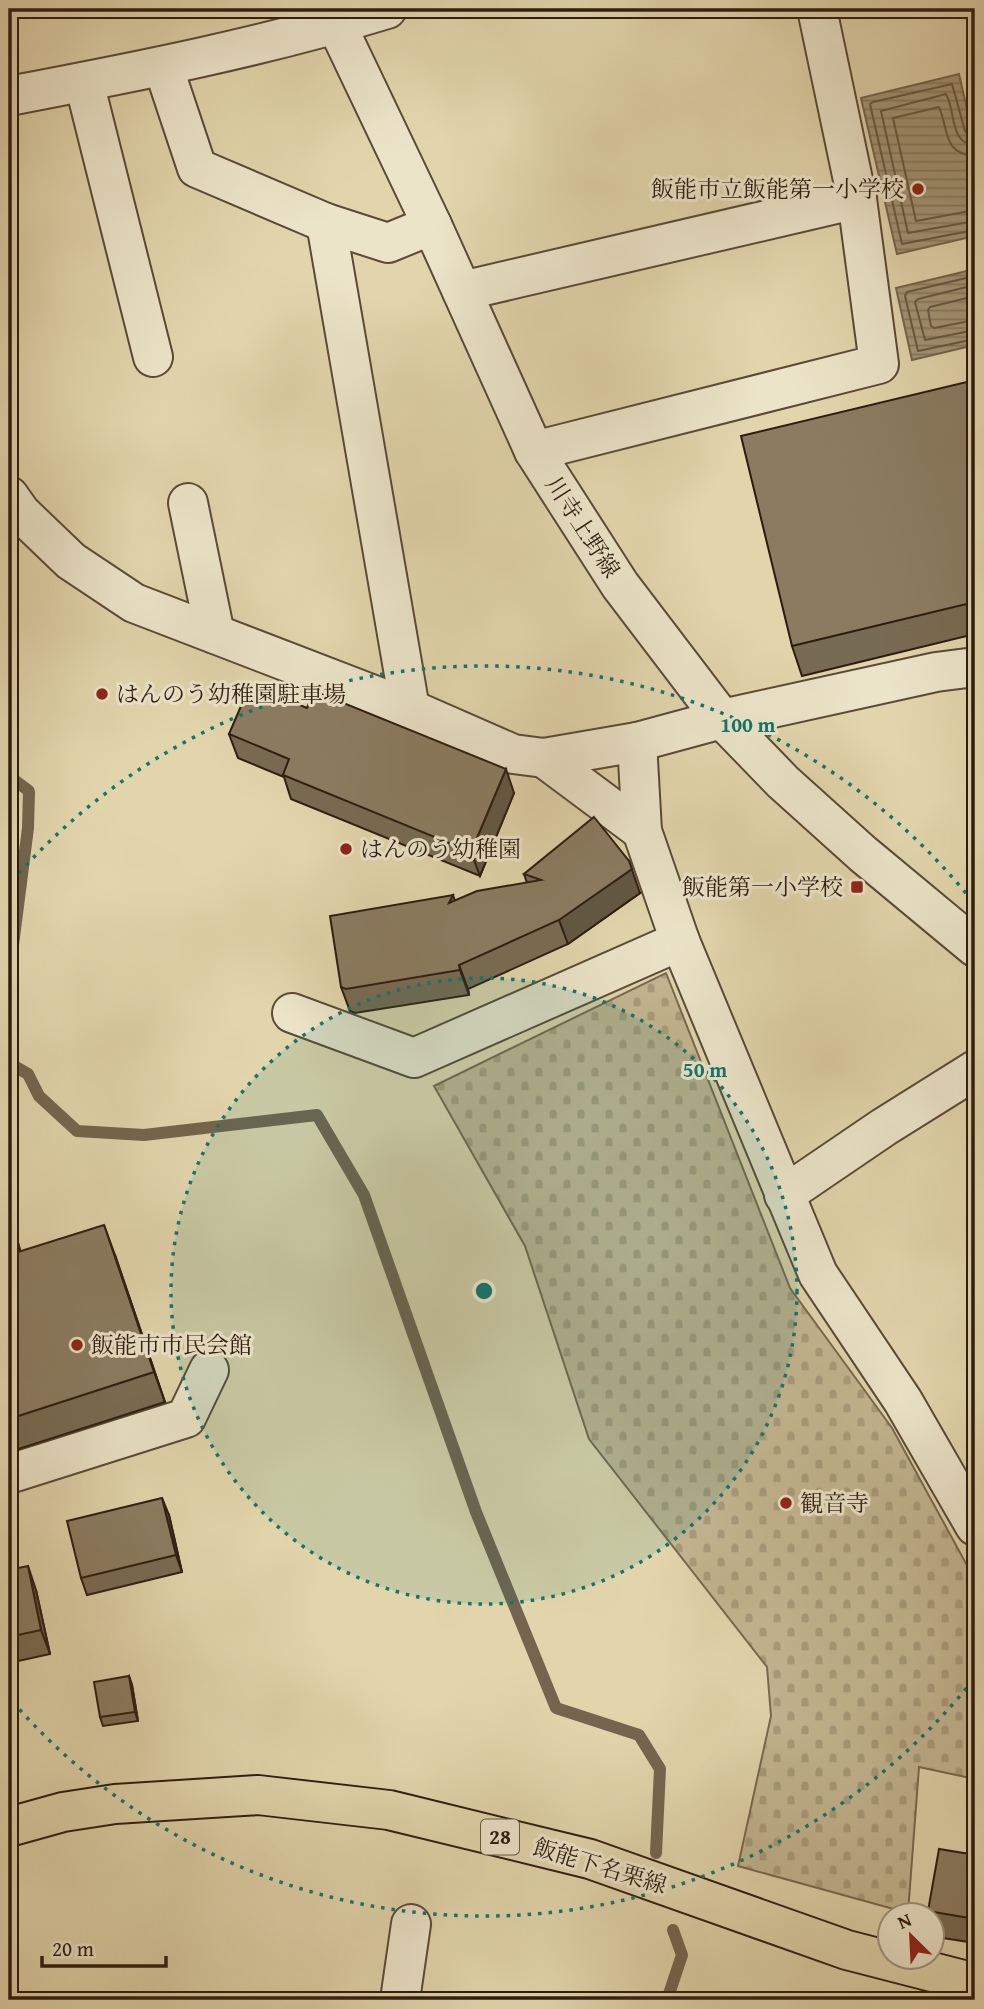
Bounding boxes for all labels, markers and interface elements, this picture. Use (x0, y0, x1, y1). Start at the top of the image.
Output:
place label: 飯能市立飯能第一小学校 (651, 172, 904, 205)
marker: 飯能市立飯能第一小学校 (910, 181, 926, 197)
street label: 川寺上野線 (538, 470, 629, 584)
place label: はんのう幼稚園駐車場 (116, 677, 346, 710)
marker: はんのう幼稚園駐車場 (94, 686, 110, 702)
text: 100 m (720, 709, 776, 740)
place label: はんのう幼稚園 (360, 832, 521, 865)
marker: はんのう幼稚園 (338, 841, 354, 857)
place label: 飯能第一小学校 (682, 870, 843, 903)
marker: 飯能第一小学校 (849, 879, 865, 895)
text: 50 m (683, 1054, 727, 1085)
centre of rings (472, 1279, 496, 1303)
place label: 飯能市市民会館 (91, 1328, 252, 1361)
marker: 飯能市市民会館 (69, 1337, 85, 1353)
place label: 観音寺 (800, 1486, 869, 1519)
marker: 観音寺 (778, 1495, 794, 1511)
road number: 28 (481, 1820, 519, 1854)
street label: 飯能下名栗線 (529, 1830, 671, 1901)
north arrow (876, 1900, 946, 1970)
text: N (893, 1905, 916, 1936)
scale bar (42, 1925, 166, 1969)
text: 20 m (52, 1933, 94, 1964)

